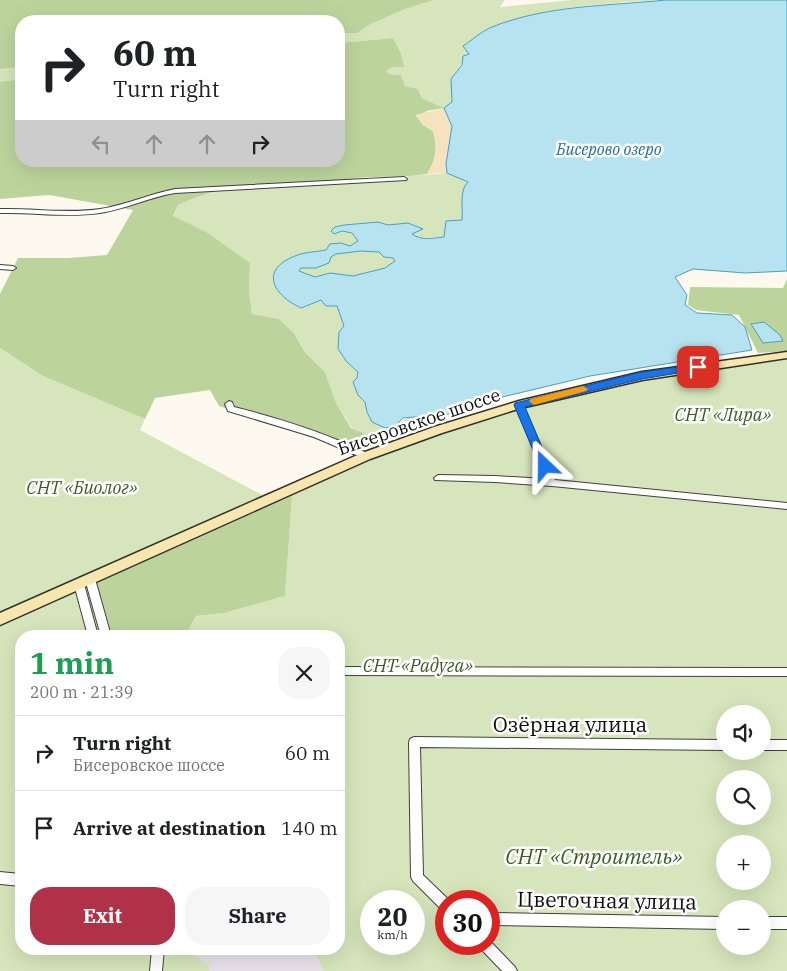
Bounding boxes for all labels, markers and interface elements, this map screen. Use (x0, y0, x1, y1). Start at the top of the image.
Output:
text: 60 m (113, 30, 197, 76)
icon: right (30, 35, 95, 100)
text: Turn right (113, 74, 220, 103)
icon: left (87, 130, 115, 158)
icon: ahead (140, 130, 168, 158)
icon: ahead (193, 130, 221, 158)
icon: right (246, 130, 274, 158)
water label: Бисерово озеро (555, 139, 662, 159)
pin (677, 346, 719, 388)
icon: arrive (684, 353, 712, 381)
street label: Бисеровское шоссе (334, 383, 503, 460)
park label: СНТ «Лира» (675, 403, 771, 426)
position arrow (518, 439, 570, 491)
park label: СНТ «Биолог» (26, 476, 138, 499)
text: 1 min (30, 643, 114, 682)
button: close (278, 647, 330, 699)
park label: СНТ «Радуга» (363, 654, 473, 677)
text: 200 m · 21:39 (30, 682, 133, 702)
map controls (716, 705, 771, 955)
button: sound (716, 705, 771, 760)
street label: Озёрная улица (493, 710, 647, 738)
text: Turn right (73, 731, 171, 755)
icon: right (30, 739, 58, 767)
text: 60 m (285, 741, 330, 765)
text: Бисеровское шоссе (73, 755, 225, 775)
button: search (716, 770, 771, 825)
icon: arrive (30, 814, 58, 842)
text: Arrive at destination (73, 816, 266, 840)
text: 140 m (281, 816, 338, 840)
button: + (716, 835, 771, 890)
park label: СНТ «Строитель» (505, 842, 683, 870)
street label: Цветочная улица (517, 884, 697, 916)
button: Exit (30, 887, 175, 945)
button: Share (185, 887, 330, 945)
speed limit sign: 30 (435, 890, 500, 955)
text: 20 (377, 900, 408, 933)
button: − (716, 900, 771, 955)
text: km/h (377, 927, 408, 942)

